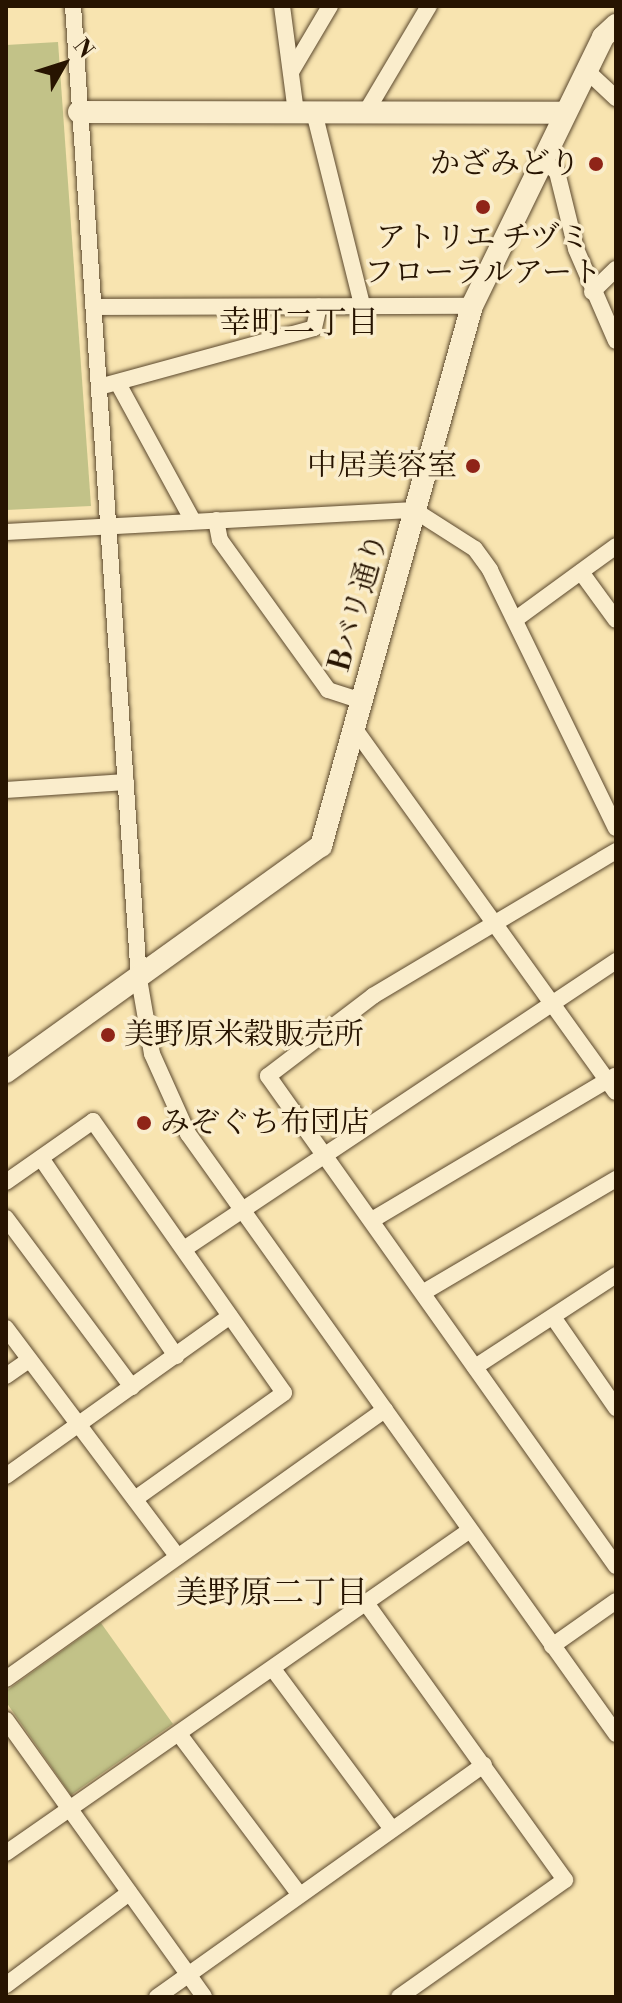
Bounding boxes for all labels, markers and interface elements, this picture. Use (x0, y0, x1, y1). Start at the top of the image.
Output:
north arrow (24, 24, 104, 104)
text: N (67, 33, 99, 64)
place label: かざみどり (430, 146, 580, 182)
marker: かざみどり (587, 155, 605, 173)
marker: アトリエ チヅミ フローラルアート (474, 198, 492, 216)
place label: アトリエ チヅミ フローラルアート (363, 220, 603, 290)
district label: 幸町二丁目 (219, 304, 379, 342)
place label: 中居美容室 (307, 448, 457, 484)
marker: 中居美容室 (464, 457, 482, 475)
street label: Bバリ通り (322, 529, 396, 675)
place label: 美野原米穀販売所 (124, 1017, 364, 1053)
marker: 美野原米穀販売所 (99, 1026, 117, 1044)
place label: みぞぐち布団店 (160, 1105, 370, 1141)
marker: みぞぐち布団店 (135, 1114, 153, 1132)
district label: 美野原二丁目 (176, 1574, 368, 1612)

